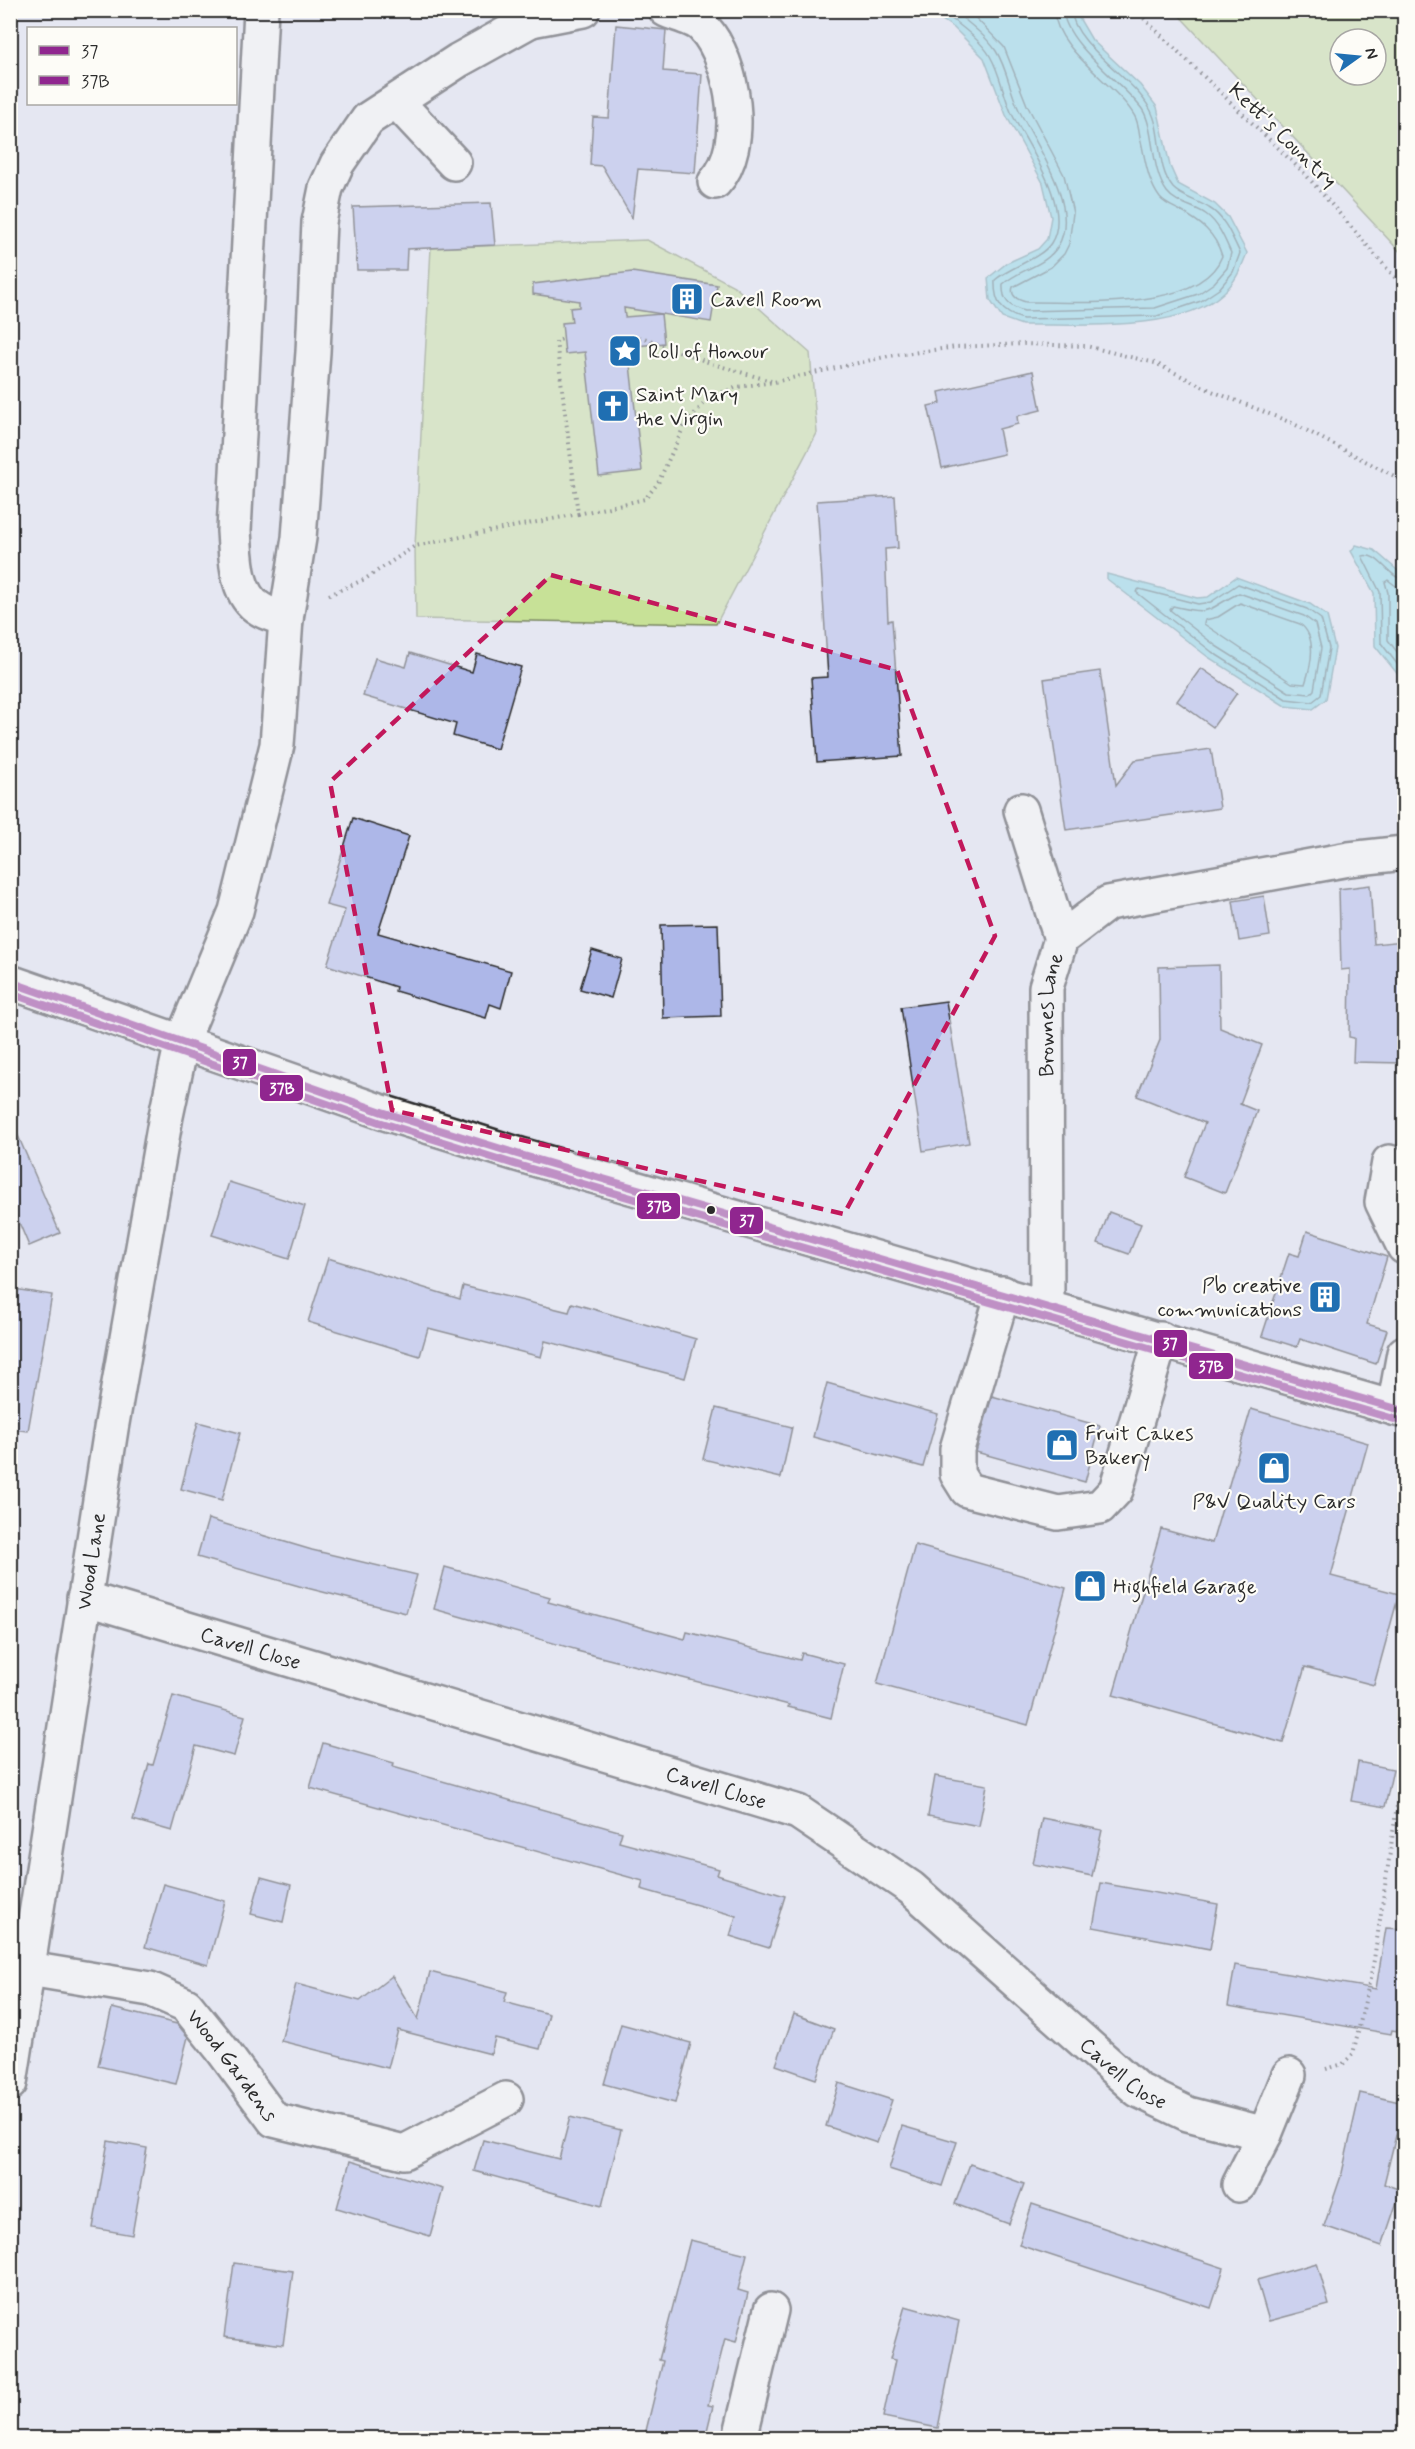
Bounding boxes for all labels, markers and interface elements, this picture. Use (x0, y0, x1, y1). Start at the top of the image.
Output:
legend (27, 27, 237, 105)
north arrow (1328, 27, 1388, 87)
text: 37 (81, 40, 98, 64)
text: N (1360, 46, 1383, 61)
text: 37B (81, 70, 110, 94)
street label: Kett's Country (1222, 77, 1343, 195)
building icon: Cavell Room (669, 281, 705, 317)
place label: Cavell Room (710, 286, 822, 314)
place icon: Roll of Honour (607, 333, 643, 369)
place label: Roll of Honour (648, 338, 769, 366)
place label: Saint Mary the Virgin (636, 381, 738, 434)
church icon: Saint Mary the Virgin (595, 388, 631, 424)
street label: Brownes Lane (1033, 949, 1071, 1077)
line badge: 37 (222, 1048, 257, 1077)
text: 37 (232, 1053, 248, 1074)
line badge: 37B (259, 1074, 304, 1102)
text: 37B (269, 1079, 295, 1100)
line badge: 37B (636, 1192, 681, 1220)
text: 37B (646, 1197, 672, 1218)
unlabelled marker (705, 1204, 717, 1216)
line badge: 37 (729, 1206, 764, 1235)
text: 37 (739, 1211, 755, 1232)
place label: Pb creative communications (1157, 1272, 1302, 1324)
building icon: Pb creative communications (1307, 1279, 1343, 1315)
line badge: 37 (1153, 1329, 1188, 1358)
text: 37 (1162, 1334, 1178, 1355)
line badge: 37B (1188, 1352, 1234, 1380)
text: 37B (1198, 1357, 1224, 1378)
place label: Fruit Cakes Bakery (1085, 1420, 1193, 1472)
shop icon: Fruit Cakes Bakery (1044, 1427, 1080, 1463)
shop icon: P&V Quality Cars (1256, 1450, 1292, 1486)
place label: P&V Quality Cars (1192, 1488, 1356, 1516)
street label: Wood Lane (70, 1511, 113, 1612)
shop icon: Highfield Garage (1072, 1568, 1108, 1604)
place label: Highfield Garage (1113, 1573, 1257, 1603)
street label: Cavell Close (197, 1621, 304, 1677)
street label: Cavell Close (662, 1760, 770, 1817)
street label: Wood Gardens (180, 2004, 283, 2128)
street label: Cavell Close (1073, 2032, 1171, 2117)

